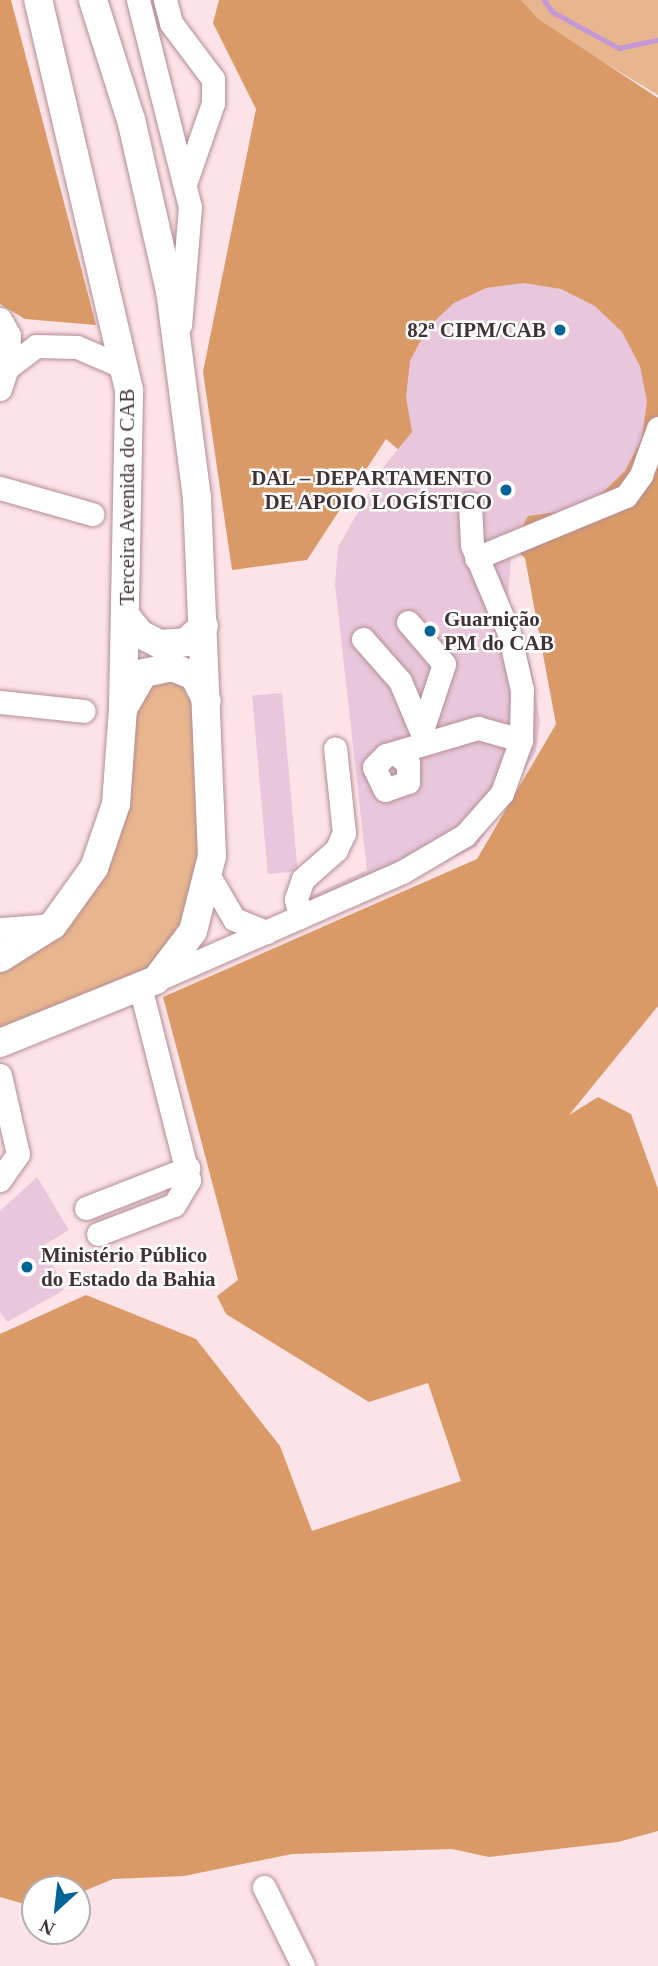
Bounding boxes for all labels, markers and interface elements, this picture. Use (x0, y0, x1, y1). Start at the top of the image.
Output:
place label: 82ª CIPM/CAB (407, 317, 546, 343)
marker: 82ª CIPM/CAB (552, 322, 568, 338)
street label: Terceira Avenida do CAB (114, 388, 140, 606)
place label: DAL – DEPARTAMENTO DE APOIO LOGÍSTICO (250, 465, 492, 515)
marker: DAL – DEPARTAMENTO DE APOIO LOGÍSTICO (498, 482, 514, 498)
place label: Guarnição PM do CAB (444, 606, 554, 656)
marker: Guarnição PM do CAB (422, 623, 438, 639)
place label: Ministério Público do Estado da Bahia (41, 1242, 215, 1292)
marker: Ministério Público do Estado da Bahia (19, 1259, 35, 1275)
north arrow (21, 1875, 91, 1945)
text: N (36, 1915, 58, 1940)

